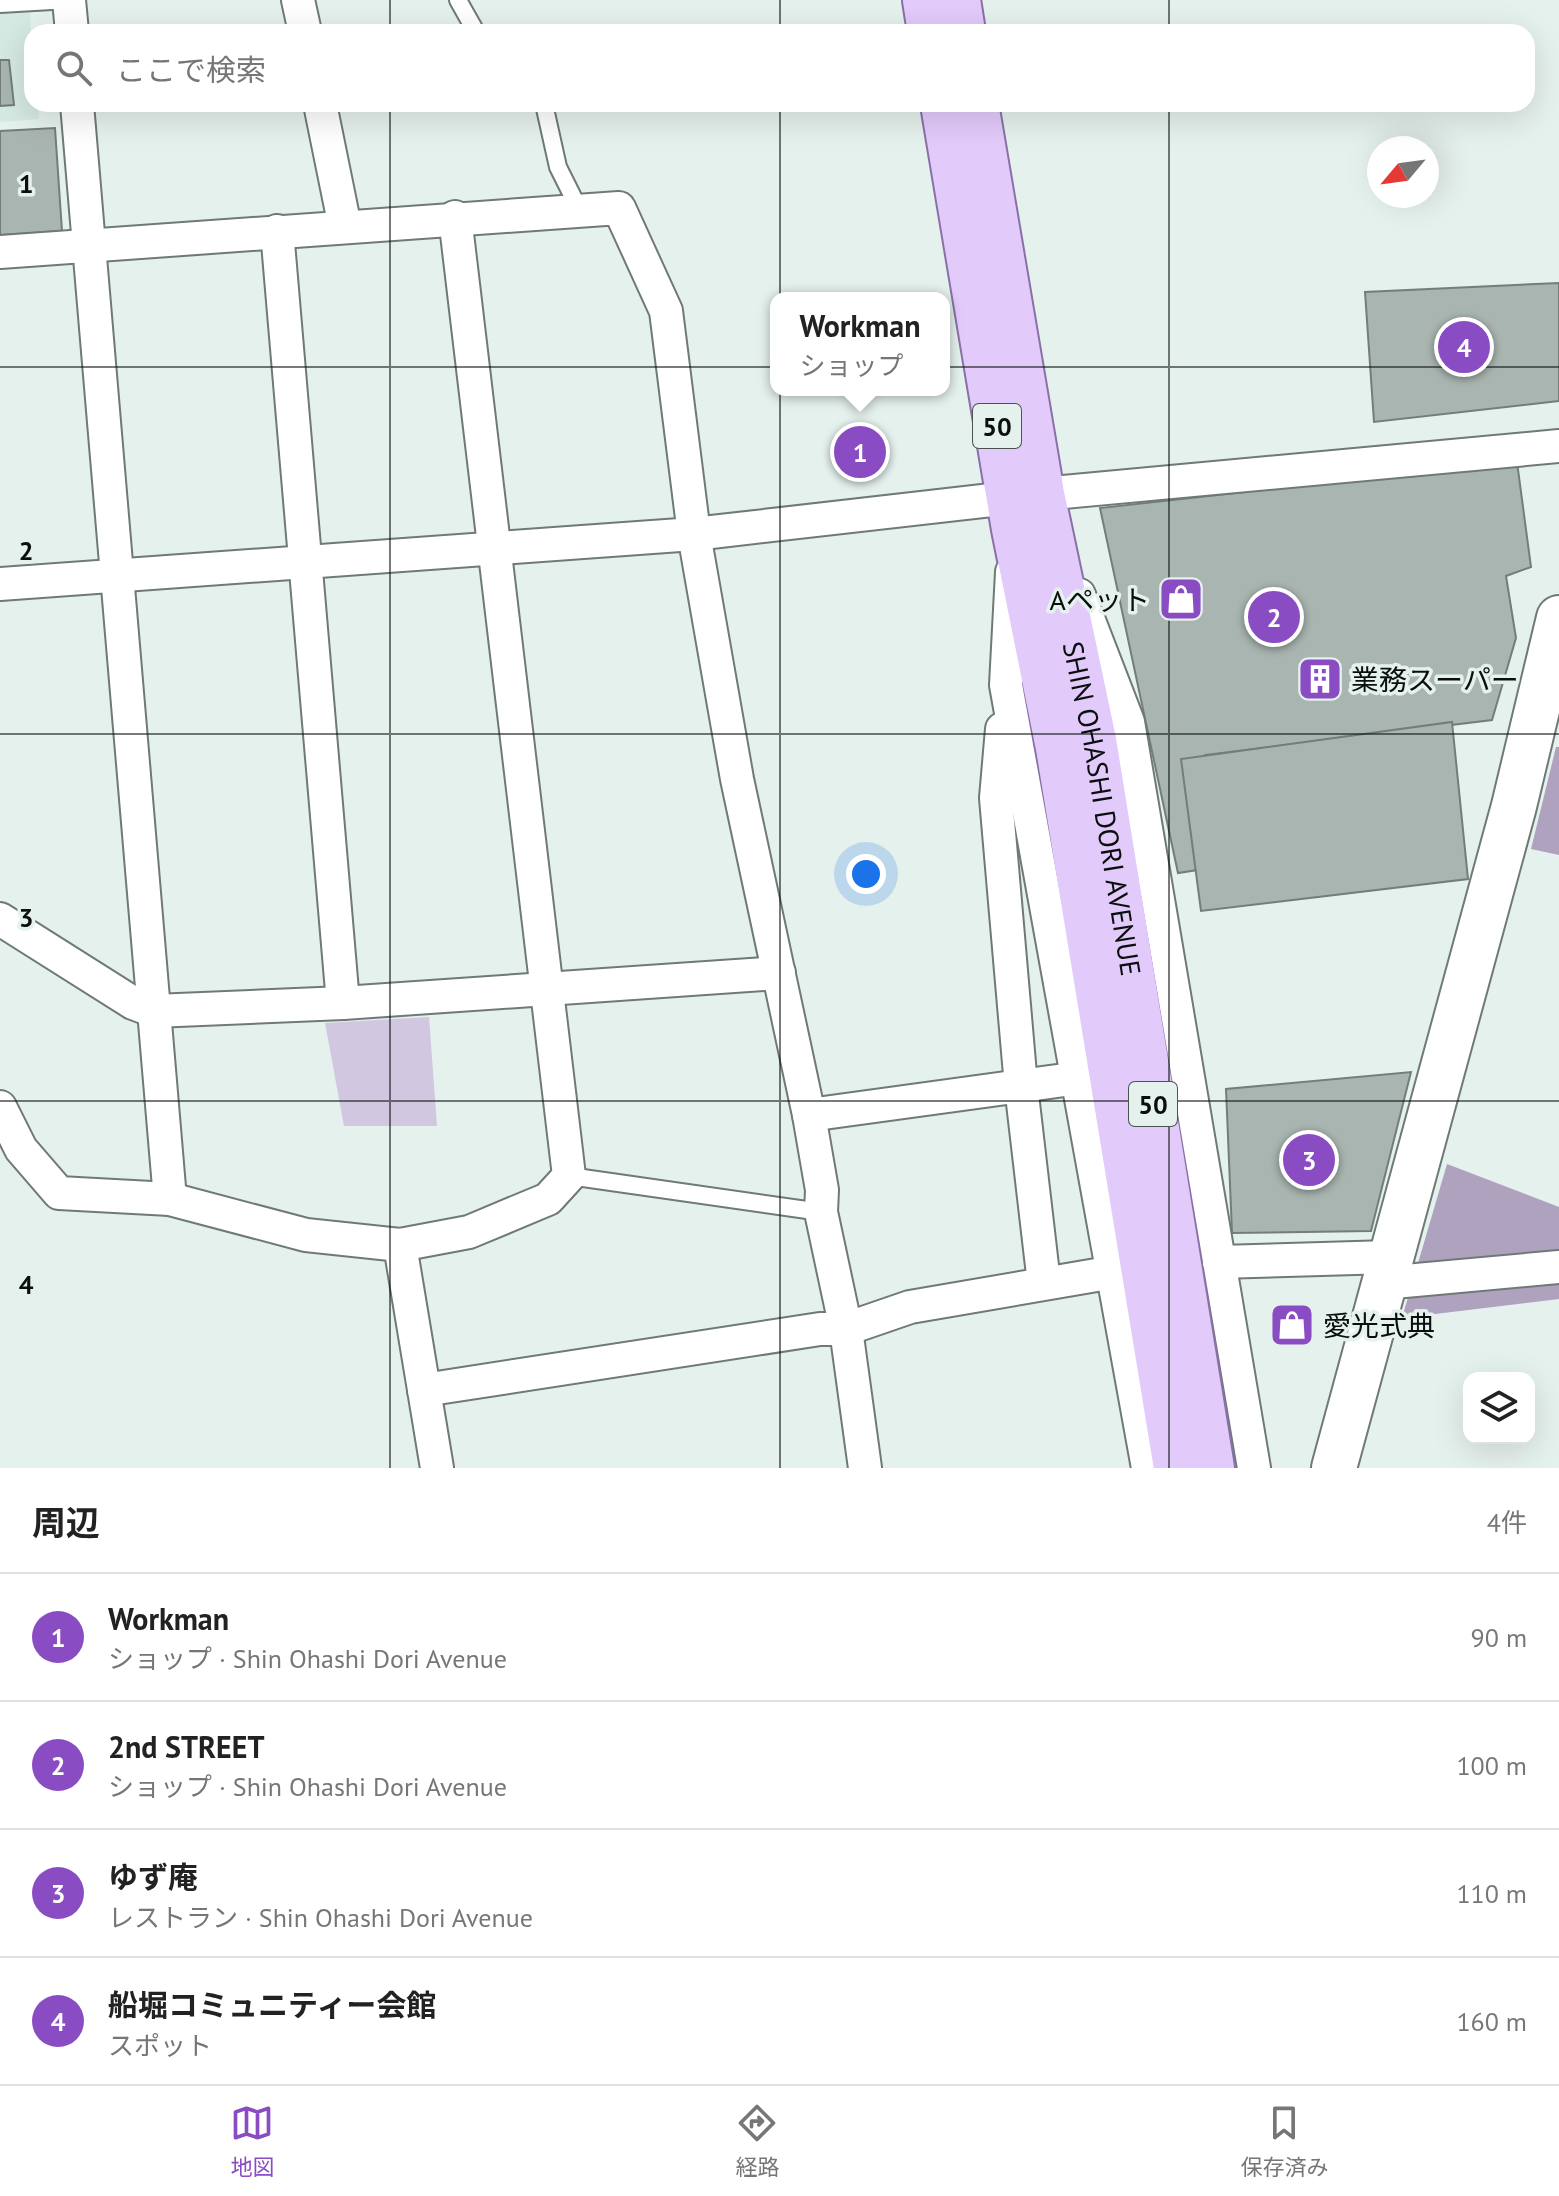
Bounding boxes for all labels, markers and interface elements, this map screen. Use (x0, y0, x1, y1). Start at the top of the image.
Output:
search box (24, 24, 1535, 112)
icon: search (52, 46, 96, 90)
text: ここで検索 (116, 50, 266, 89)
north arrow (1367, 136, 1439, 208)
text: 1 (19, 167, 33, 200)
popup (770, 292, 950, 396)
text: Workman (799, 306, 921, 345)
pin: 4 (1438, 317, 1490, 377)
text: ショップ (799, 349, 904, 382)
road number: 50 (973, 404, 1021, 448)
pin: 1 (834, 422, 886, 482)
text: 2 (19, 534, 33, 567)
shop icon: Aペット (1157, 575, 1205, 623)
place label: Aペット (1050, 581, 1150, 618)
pin: 2 (1248, 587, 1300, 647)
street label: SHIN OHASHI DORI AVENUE (1055, 638, 1150, 978)
building icon: 業務スーパー (1296, 655, 1344, 703)
place label: 業務スーパー (1351, 661, 1519, 698)
your location (846, 854, 886, 894)
text: 3 (19, 901, 33, 934)
road number: 50 (1129, 1082, 1177, 1126)
pin: 3 (1283, 1130, 1335, 1190)
text: 4 (19, 1268, 34, 1301)
shop icon: 愛光式典 (1268, 1301, 1316, 1349)
place label: 愛光式典 (1323, 1307, 1435, 1344)
map controls (1463, 1372, 1535, 1444)
button: layers (1463, 1372, 1535, 1444)
text: 周辺 (32, 1500, 100, 1544)
text: 4件 (1487, 1506, 1527, 1539)
text: Workman (108, 1599, 229, 1638)
text: 1 (51, 1621, 65, 1654)
text: 90 m (1471, 1621, 1527, 1654)
text: ショップ · Shin Ohashi Dori Avenue (108, 1642, 507, 1675)
text: 2nd STREET (108, 1727, 264, 1766)
text: 2 (51, 1749, 65, 1782)
text: 100 m (1456, 1749, 1527, 1782)
text: ショップ · Shin Ohashi Dori Avenue (108, 1770, 507, 1803)
text: ゆず庵 (108, 1857, 198, 1896)
text: 3 (51, 1877, 65, 1910)
text: 110 m (1456, 1877, 1527, 1910)
text: レストラン · Shin Ohashi Dori Avenue (108, 1901, 533, 1934)
text: 船堀コミュニティー会館 (108, 1985, 436, 2024)
text: 4 (51, 2005, 65, 2038)
text: 160 m (1456, 2005, 1527, 2038)
text: スポット (108, 2029, 212, 2062)
tab: 地図 (230, 2101, 275, 2181)
tab: 経路 (735, 2101, 780, 2181)
tab: 保存済み (1240, 2101, 1329, 2181)

